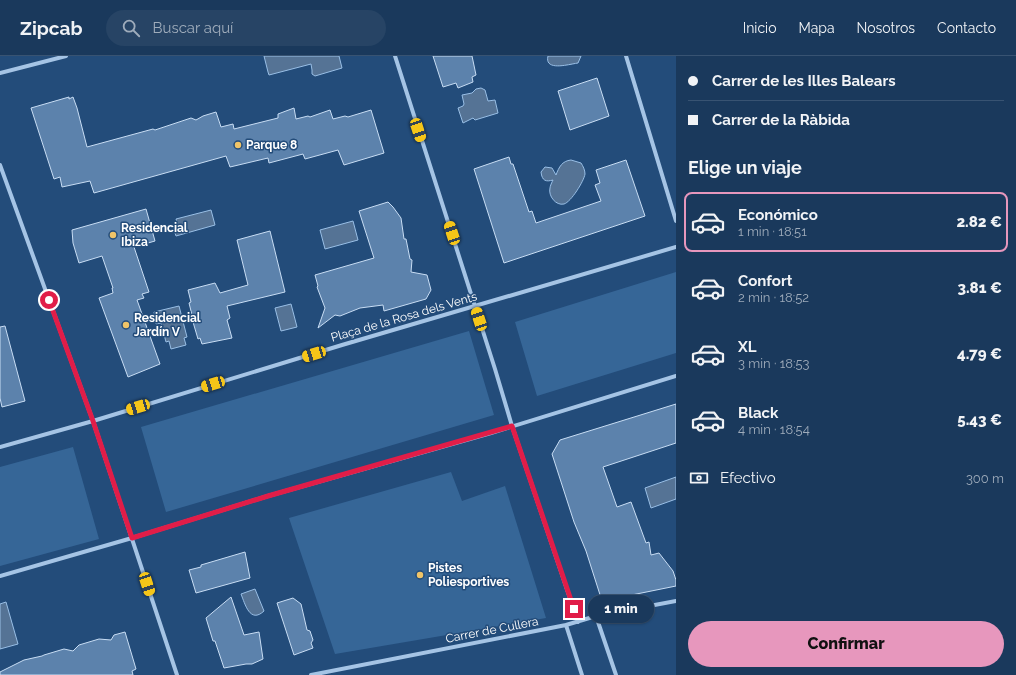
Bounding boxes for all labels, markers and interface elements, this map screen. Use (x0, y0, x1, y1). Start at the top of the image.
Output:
search box (106, 10, 386, 46)
text: Zipcab (20, 17, 82, 39)
icon: search (120, 17, 142, 39)
text: Buscar aquí (152, 19, 233, 37)
text: Inicio (743, 20, 776, 36)
text: Mapa (798, 20, 835, 36)
text: Nosotros (857, 20, 915, 36)
text: Contacto (937, 20, 996, 36)
text: Carrer de les Illes Balears (712, 72, 896, 90)
text: Carrer de la Ràbida (712, 111, 850, 129)
car (409, 117, 427, 143)
place label: Parque 8 (246, 138, 297, 152)
marker: Parque 8 (233, 140, 243, 150)
text: Elige un viaje (688, 157, 802, 178)
icon: car (690, 204, 726, 240)
text: Económico (738, 206, 818, 224)
text: 2.82 € (956, 213, 1002, 231)
car (443, 220, 461, 246)
place label: Residencial Ibiza (121, 221, 188, 249)
text: 1 min · 18:51 (738, 224, 807, 239)
marker: Residencial Ibiza (108, 230, 118, 240)
icon: car (690, 270, 726, 306)
text: Confort (738, 272, 792, 290)
text: 3.81 € (958, 279, 1002, 297)
street label: Plaça de la Rosa dels Vents (329, 289, 479, 345)
text: 2 min · 18:52 (738, 290, 809, 305)
route start (40, 291, 58, 309)
car (470, 306, 488, 332)
place label: Residencial Jardín V (134, 311, 201, 339)
marker: Residencial Jardín V (121, 320, 131, 330)
icon: car (690, 336, 726, 372)
text: XL (738, 338, 756, 356)
car (301, 345, 327, 363)
text: 4.79 € (957, 345, 1002, 363)
text: 3 min · 18:53 (738, 356, 809, 371)
car (200, 375, 226, 393)
car (125, 398, 151, 416)
icon: car (690, 402, 726, 438)
text: Black (738, 404, 778, 422)
text: 5.43 € (957, 411, 1002, 429)
text: 4 min · 18:54 (738, 422, 810, 437)
icon: cash (688, 467, 710, 489)
text: Efectivo (720, 469, 776, 487)
text: 300 m (966, 471, 1004, 486)
place label: Pistes Poliesportives (428, 561, 509, 589)
marker: Pistes Poliesportives (415, 570, 425, 580)
car (138, 571, 156, 597)
callout: 1 min (588, 595, 654, 623)
route end (565, 600, 583, 618)
text: 1 min (604, 601, 638, 616)
street label: Carrer de Cullera (444, 614, 540, 646)
button: Confirmar (688, 621, 1004, 667)

